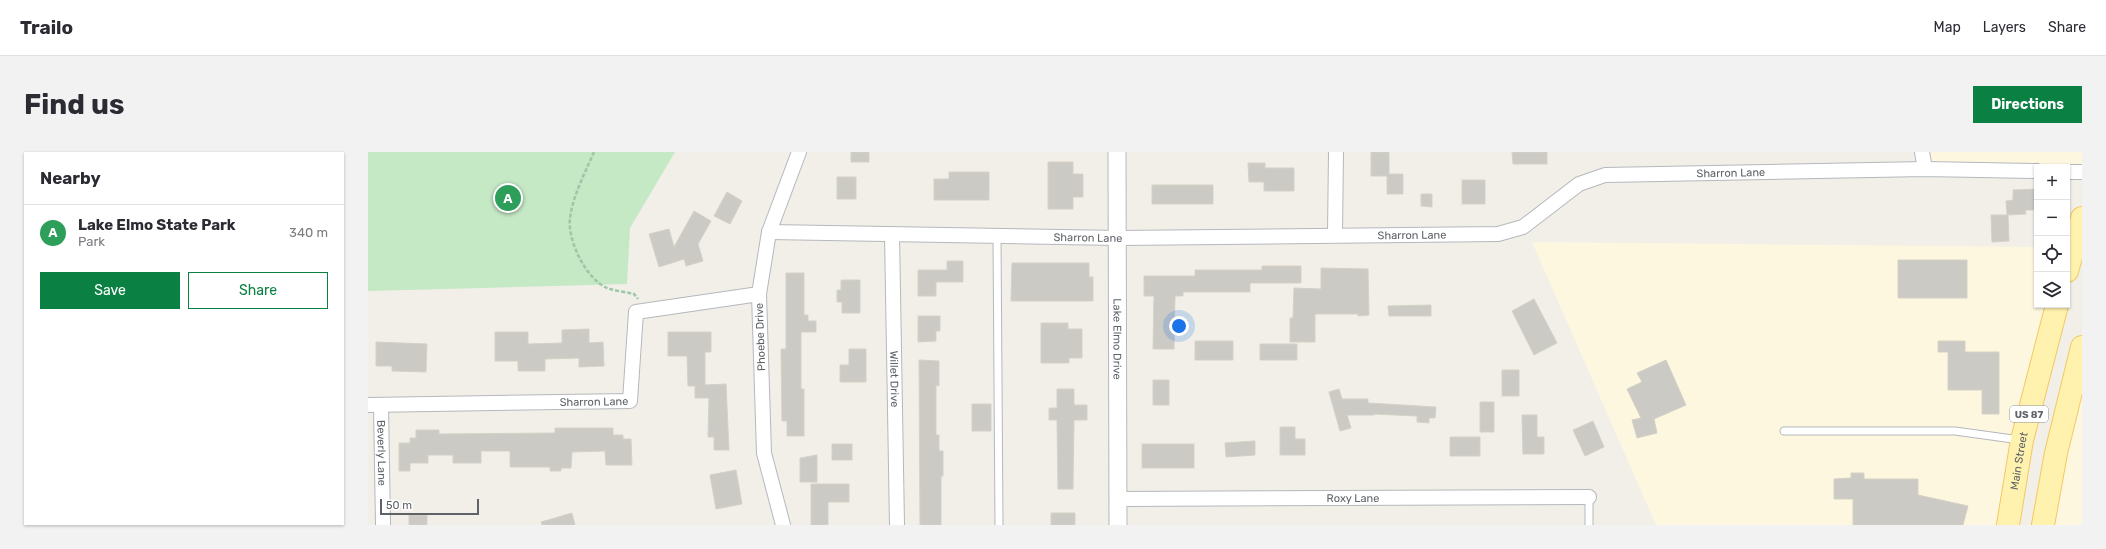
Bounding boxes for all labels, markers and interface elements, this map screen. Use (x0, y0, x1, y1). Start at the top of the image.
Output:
text: Trailo (20, 16, 73, 39)
text: Map (1934, 19, 1961, 36)
text: Layers (1983, 19, 2026, 36)
text: Share (2048, 19, 2086, 36)
button: Directions (1973, 86, 2082, 123)
text: Find us (24, 88, 124, 121)
map controls (2034, 164, 2070, 308)
button: + (2034, 164, 2070, 200)
street label: Sharron Lane (1696, 166, 1765, 180)
text: Nearby (40, 168, 101, 188)
pin: A (495, 183, 521, 213)
button: − (2034, 200, 2070, 236)
text: Lake Elmo State Park (78, 216, 236, 234)
text: A (48, 225, 58, 240)
text: 340 m (289, 225, 328, 240)
street label: Sharron Lane (1378, 229, 1446, 242)
street label: Sharron Lane (1053, 231, 1122, 245)
text: Park (78, 234, 105, 249)
button: locate (2034, 236, 2070, 272)
button: Save (40, 272, 180, 309)
button: Share (188, 272, 328, 309)
button: layers (2034, 272, 2070, 308)
street label: Lake Elmo Drive (1110, 298, 1124, 380)
street label: Phoebe Drive (753, 303, 768, 371)
your location (1169, 316, 1189, 336)
street label: Willet Drive (887, 351, 901, 407)
street label: Sharron Lane (560, 395, 628, 409)
road number: US 87 (2010, 406, 2048, 422)
street label: Beverly Lane (374, 420, 388, 486)
street label: Main Street (2008, 430, 2031, 491)
street label: Roxy Lane (1327, 492, 1379, 505)
scale bar (380, 497, 479, 516)
text: 50 m (386, 499, 412, 512)

